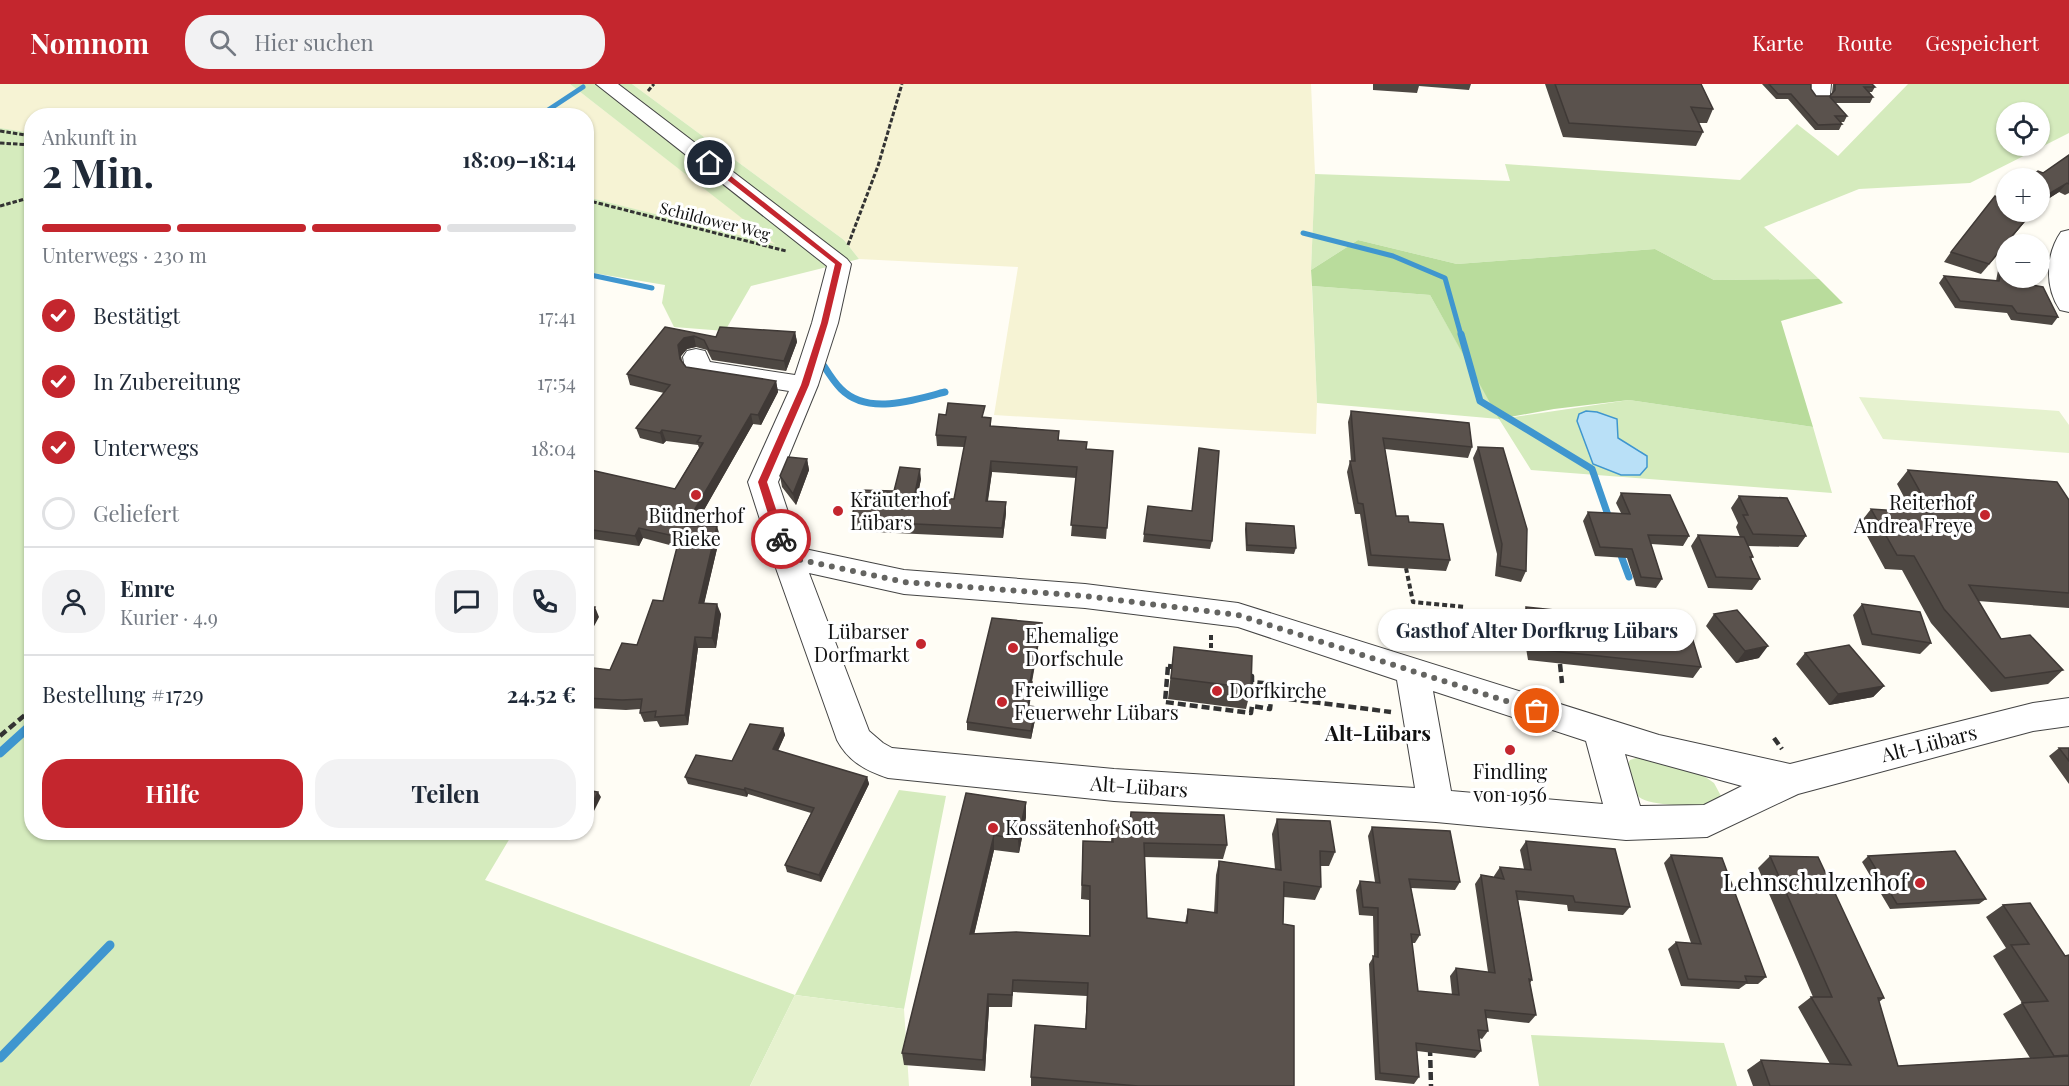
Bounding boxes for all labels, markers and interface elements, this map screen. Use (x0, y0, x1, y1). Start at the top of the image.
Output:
search box (185, 15, 605, 69)
text: Nomnom (30, 24, 149, 61)
icon: search (206, 26, 239, 59)
text: Hier suchen (254, 27, 374, 57)
text: Karte (1752, 28, 1804, 56)
text: Route (1837, 28, 1892, 56)
text: Gespeichert (1925, 28, 2039, 56)
map controls (1996, 102, 2050, 288)
button: locate (1996, 102, 2050, 156)
text: Ankunft in (42, 123, 137, 150)
pin (684, 137, 735, 188)
text: 18:09–18:14 (462, 144, 576, 174)
text: 2 Min. (42, 146, 154, 198)
icon: home (693, 146, 726, 179)
button: + (1996, 168, 2050, 222)
street label: Schildower Weg (658, 197, 773, 245)
button: − (1996, 234, 2050, 288)
text: Unterwegs · 230 m (42, 241, 207, 268)
icon: check (42, 299, 75, 332)
text: Bestätigt (93, 300, 180, 330)
text: 17:41 (538, 302, 576, 329)
icon: check (42, 365, 75, 398)
text: In Zubereitung (93, 366, 240, 396)
text: 17:54 (537, 368, 576, 395)
icon: check (42, 431, 75, 464)
text: Unterwegs (93, 432, 199, 462)
text: 18:04 (531, 434, 576, 461)
place label: Kräuterhof Lübars (850, 485, 950, 535)
marker: Büdnerhof Rieke (689, 488, 703, 502)
place label: Reiterhof Andrea Freye (1853, 488, 1974, 538)
text: Geliefert (93, 498, 179, 528)
place label: Büdnerhof Rieke (648, 501, 745, 551)
marker: Kräuterhof Lübars (831, 504, 845, 518)
marker: Reiterhof Andrea Freye (1978, 508, 1992, 522)
courier (751, 509, 811, 569)
icon: bike (765, 523, 798, 556)
button: person (42, 570, 105, 633)
button: chat (435, 570, 498, 633)
button: phone (513, 570, 576, 633)
text: Emre (120, 573, 175, 603)
text: Kurier · 4.9 (120, 603, 218, 630)
callout: Gasthof Alter Dorfkrug Lübars (1378, 609, 1696, 651)
text: Gasthof Alter Dorfkrug Lübars (1396, 616, 1678, 643)
place label: Lübarser Dorfmarkt (814, 617, 910, 667)
place label: Ehemalige Dorfschule (1025, 621, 1124, 671)
marker: Lübarser Dorfmarkt (914, 637, 928, 651)
marker: Ehemalige Dorfschule (1006, 641, 1020, 655)
place label: Freiwillige Feuerwehr Lübars (1014, 675, 1179, 725)
place label: Dorfkirche (1229, 676, 1327, 703)
text: Bestellung #1729 (42, 679, 204, 709)
text: 24.52 € (507, 679, 576, 709)
marker: Dorfkirche (1210, 684, 1224, 698)
pin (1511, 685, 1562, 736)
icon: bag (1520, 694, 1553, 727)
marker: Freiwillige Feuerwehr Lübars (995, 695, 1009, 709)
district label: Alt-Lübars (1324, 718, 1431, 746)
street label: Alt-Lübars (1877, 718, 1979, 768)
marker: Findling von 1956 (1503, 743, 1517, 757)
place label: Findling von 1956 (1472, 757, 1548, 807)
button: Hilfe (42, 759, 303, 828)
button: Teilen (315, 759, 576, 828)
street label: Alt-Lübars (1088, 769, 1189, 802)
place label: Kossätenhof Sott (1005, 813, 1156, 840)
marker: Kossätenhof Sott (986, 821, 1000, 835)
place label: Lehnschulzenhof (1723, 865, 1910, 897)
marker: Lehnschulzenhof (1913, 876, 1927, 890)

